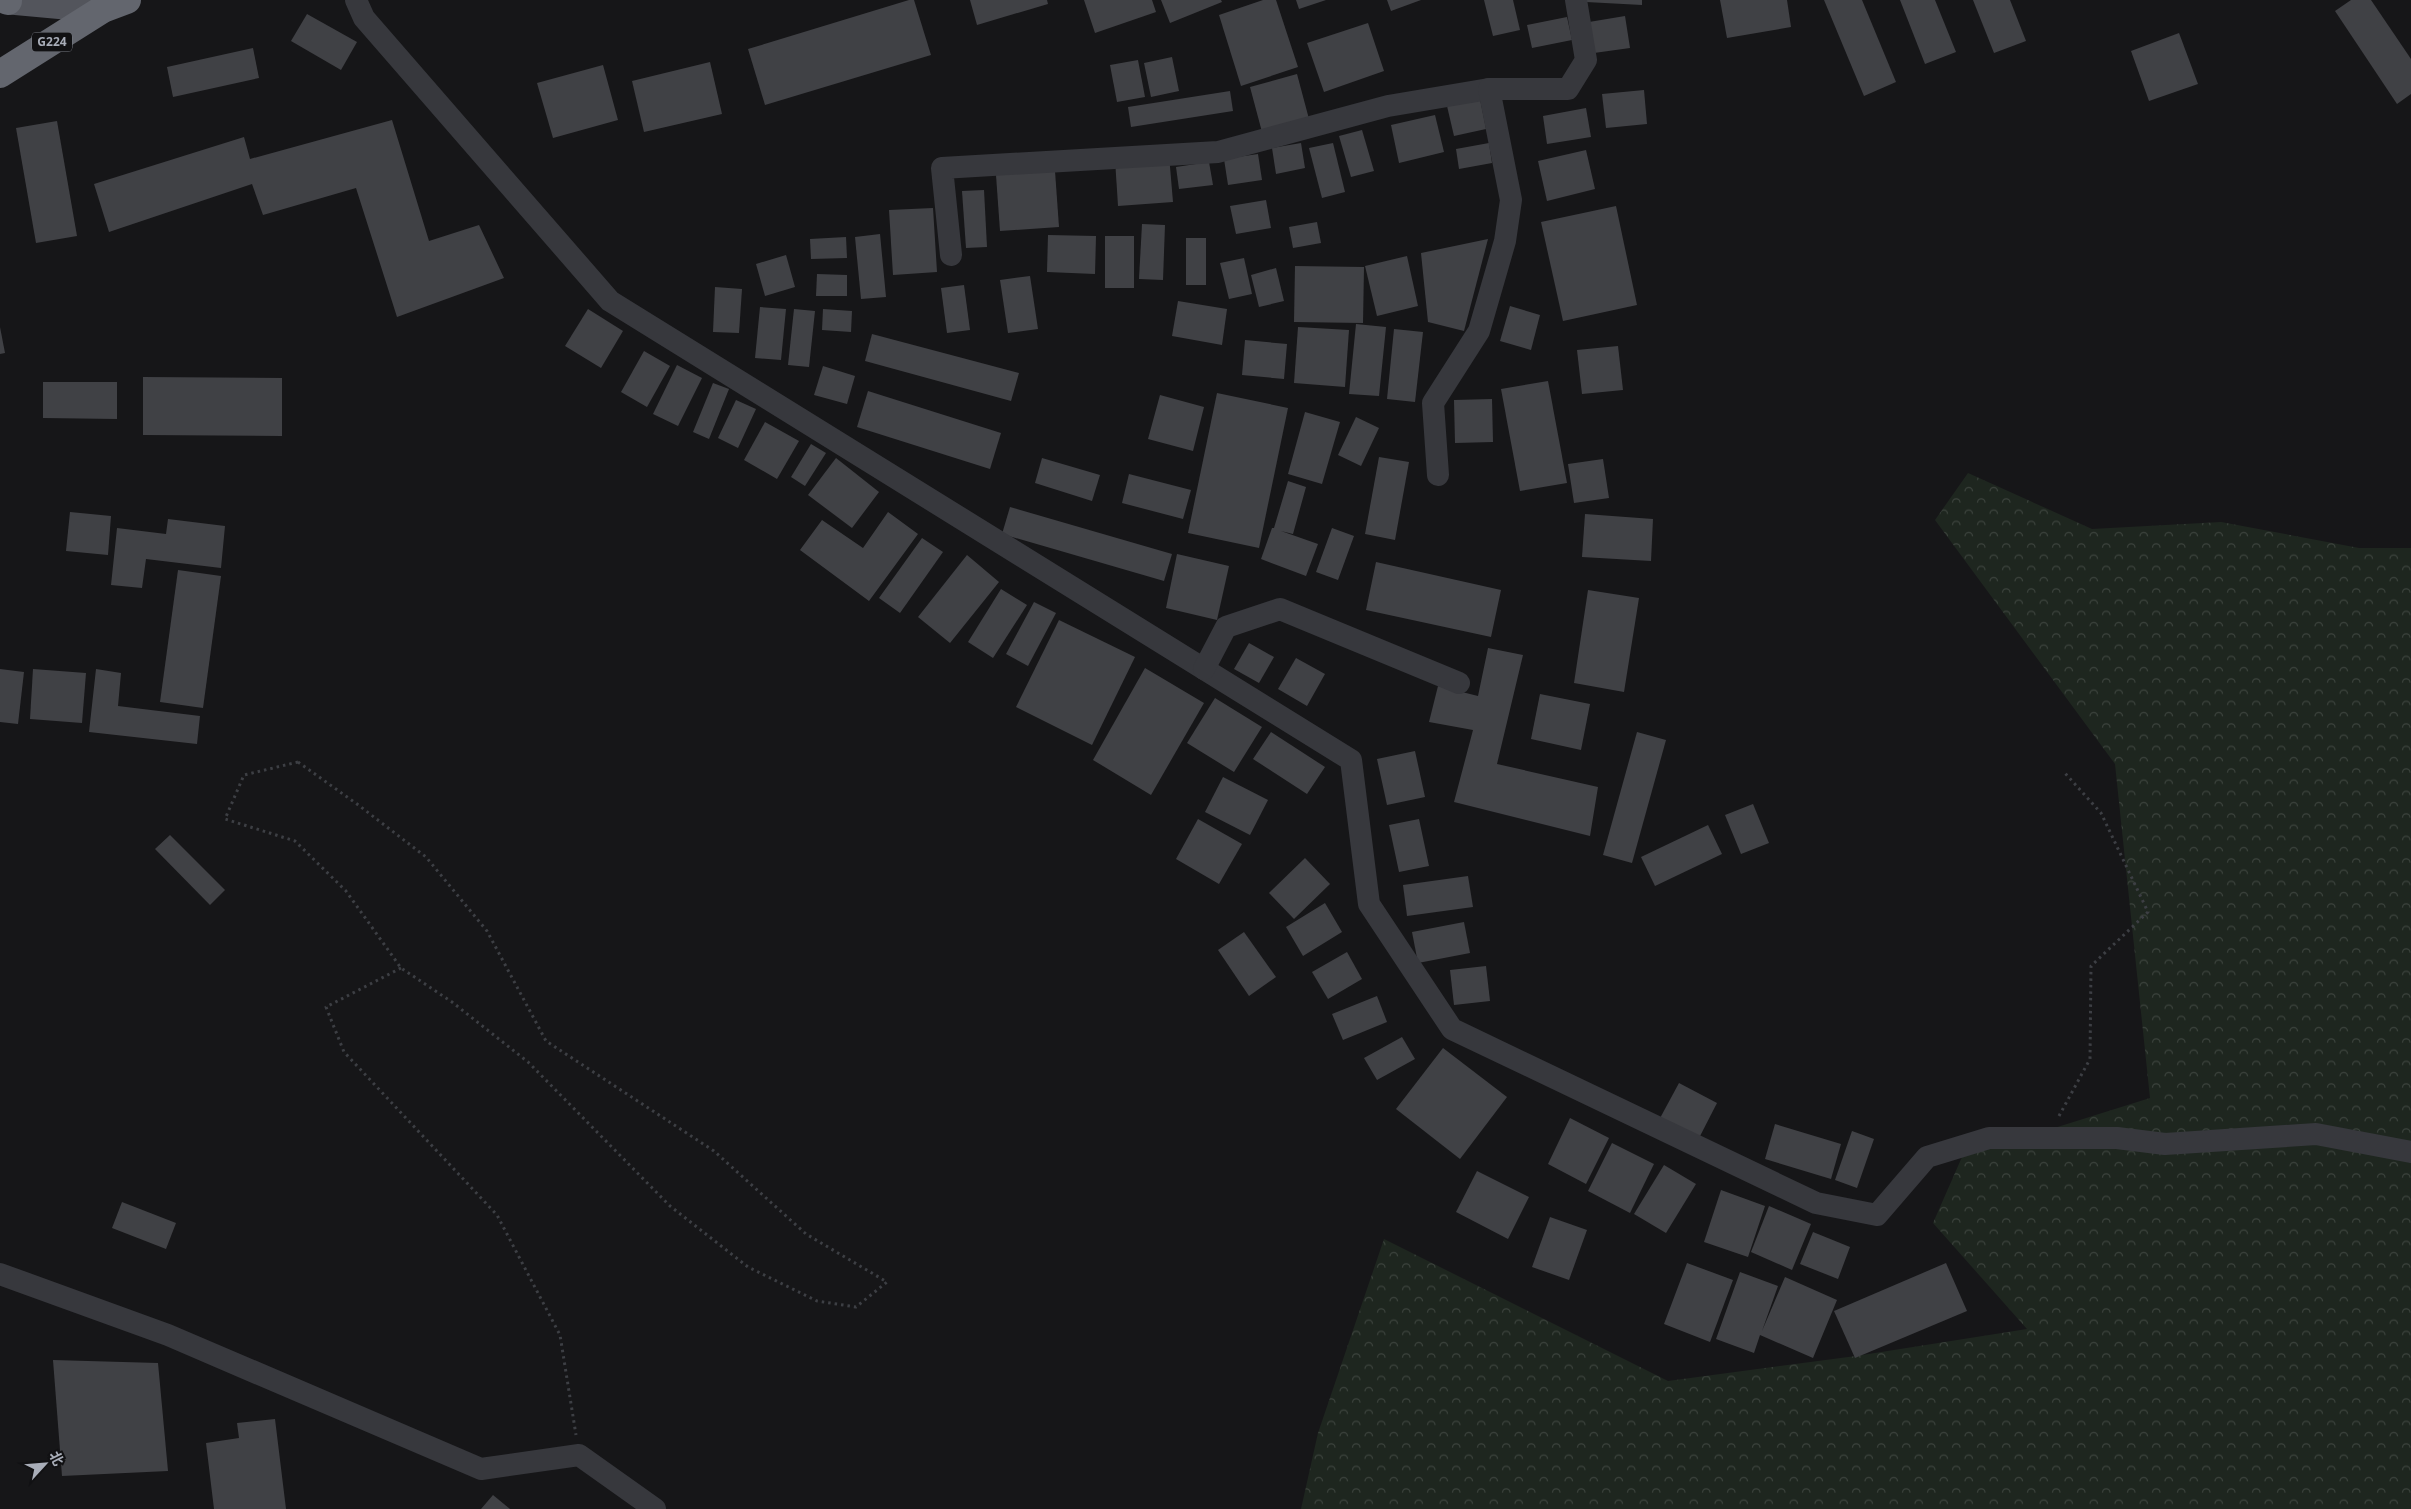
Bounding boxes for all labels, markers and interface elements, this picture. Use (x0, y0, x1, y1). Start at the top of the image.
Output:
road number: G224 (32, 32, 72, 52)
north arrow (20, 1439, 70, 1489)
text: 北 (46, 1448, 69, 1469)

